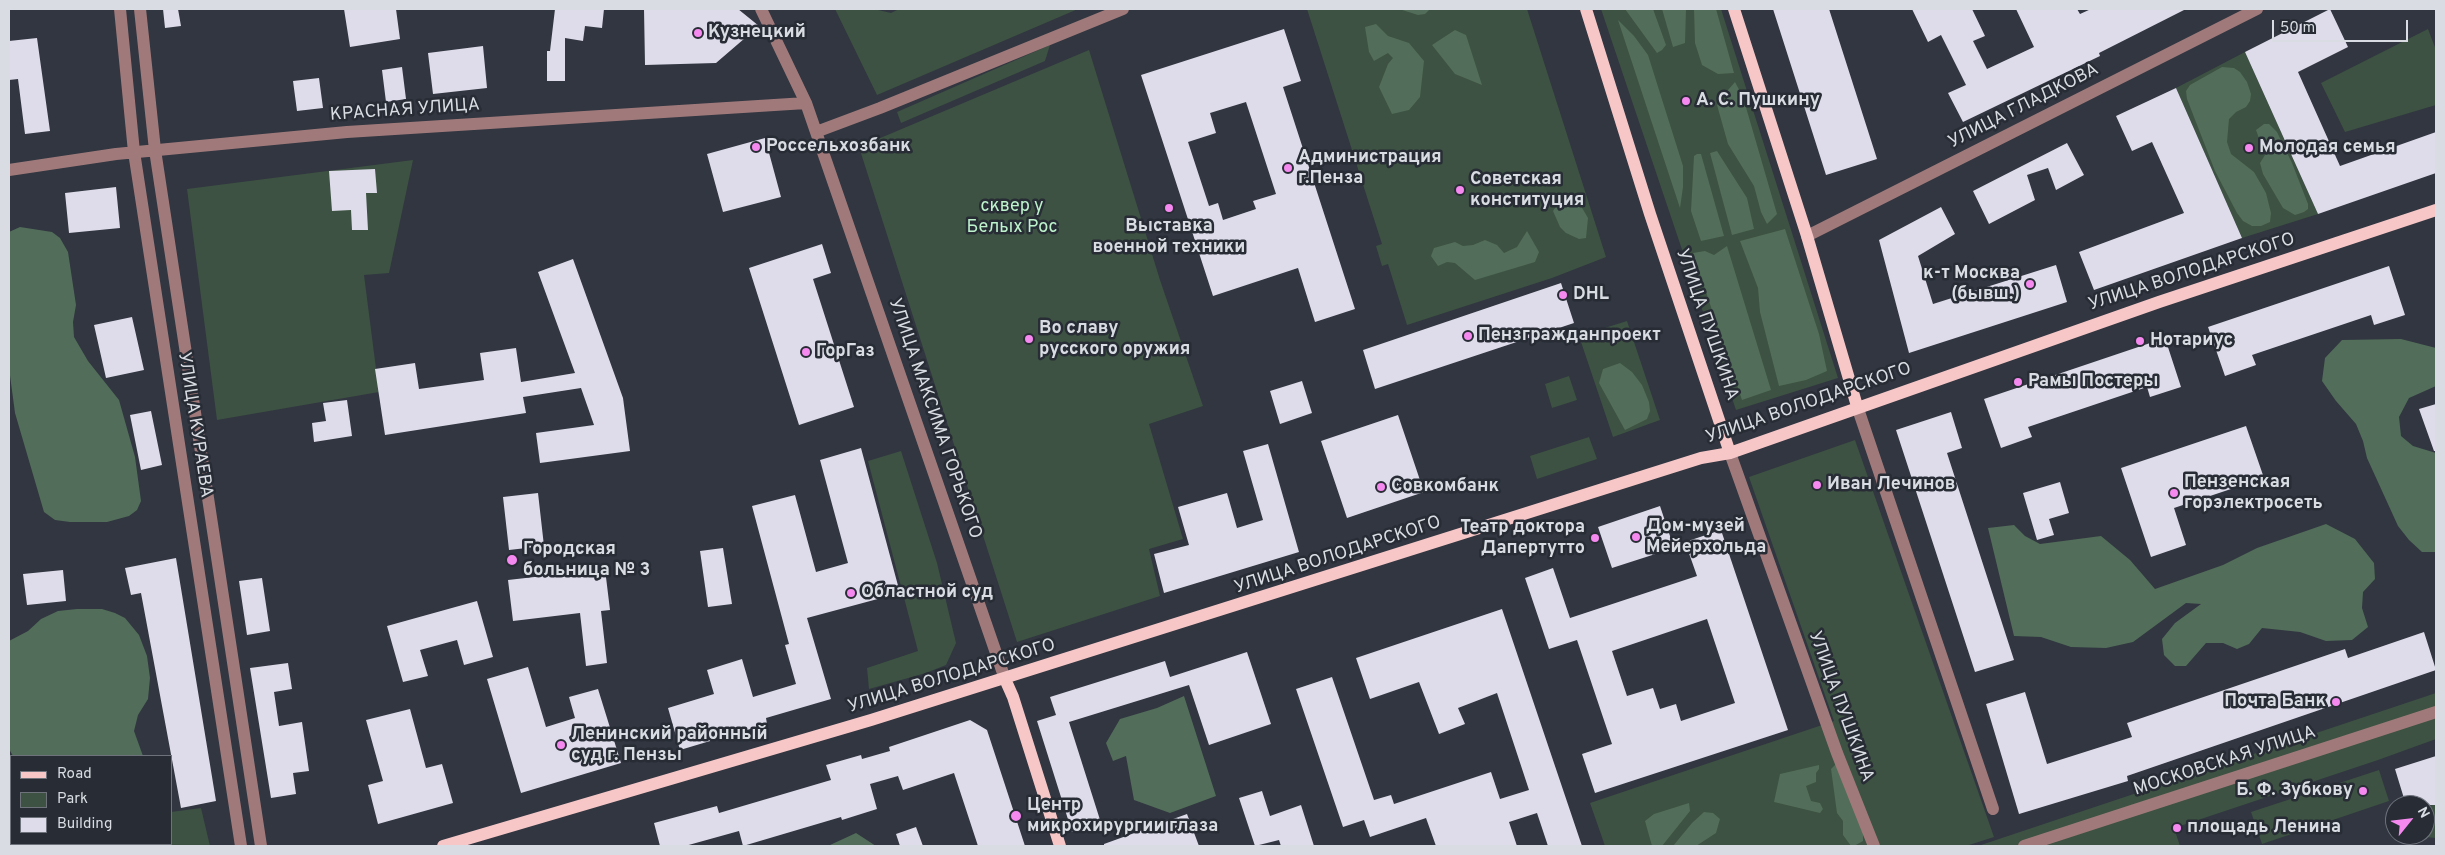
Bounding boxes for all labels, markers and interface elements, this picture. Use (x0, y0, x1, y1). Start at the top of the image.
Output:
scale bar (2275, 10, 2411, 42)
text: 50 m (2280, 19, 2315, 38)
place label: Кузнецкий (708, 22, 806, 44)
marker: Кузнецкий (692, 27, 704, 39)
street label: УЛИЦА ГЛАДКОВА (1945, 60, 2103, 154)
place label: А. С. Пушкину (1696, 90, 1820, 112)
street label: КРАСНАЯ УЛИЦА (329, 95, 481, 127)
marker: А. С. Пушкину (1680, 95, 1692, 107)
place label: Россельхозбанк (766, 136, 911, 158)
place label: Молодая семья (2259, 137, 2396, 159)
marker: Россельхозбанк (750, 141, 762, 153)
marker: Молодая семья (2243, 142, 2255, 154)
place label: Администрация г.Пенза (1298, 147, 1442, 190)
marker: Администрация г.Пенза (1282, 162, 1294, 174)
place label: Советская конституция (1470, 169, 1584, 212)
marker: Советская конституция (1454, 184, 1466, 196)
park label: сквер у Белых Рос (966, 196, 1058, 238)
marker: Выставка военной техники (1163, 202, 1175, 214)
place label: Выставка военной техники (1093, 216, 1245, 258)
street label: УЛИЦА ВОЛОДАРСКОГО (2086, 229, 2298, 317)
street label: УЛИЦА ПУШКИНА (1670, 246, 1742, 404)
place label: к-т Москва (бывш.) (1923, 263, 2020, 306)
marker: к-т Москва (бывш.) (2024, 278, 2036, 290)
place label: DHL (1573, 284, 1609, 306)
marker: DHL (1557, 289, 1569, 301)
street label: УЛИЦА МАКСИМА ГОРЬКОГО (883, 296, 985, 542)
place label: Во славу русского оружия (1039, 318, 1190, 360)
place label: Пензгражданпроект (1478, 325, 1661, 347)
marker: Пензгражданпроект (1462, 330, 1474, 342)
place label: Нотариус (2150, 330, 2233, 352)
marker: Во славу русского оружия (1023, 333, 1035, 345)
marker: Нотариус (2134, 335, 2146, 347)
place label: ГорГаз (816, 341, 875, 363)
marker: ГорГаз (800, 346, 812, 358)
street label: УЛИЦА КУРАЕВА (172, 351, 216, 499)
street label: УЛИЦА ВОЛОДАРСКОГО (1703, 359, 1915, 449)
place label: Рамы Постеры (2028, 371, 2158, 393)
marker: Рамы Постеры (2012, 376, 2024, 388)
place label: Пензенская горэлектросеть (2184, 472, 2323, 514)
place label: Иван Лечинов (1827, 474, 1955, 496)
place label: Совкомбанк (1391, 476, 1499, 498)
marker: Иван Лечинов (1811, 479, 1823, 491)
marker: Совкомбанк (1375, 481, 1387, 493)
marker: Пензенская горэлектросеть (2168, 487, 2180, 499)
street label: УЛИЦА ВОЛОДАРСКОГО (1232, 512, 1444, 600)
place label: Дом-музей Мейерхольда (1646, 516, 1766, 558)
place label: Театр доктора Дапертутто (1460, 517, 1585, 560)
marker: Дом-музей Мейерхольда (1630, 531, 1642, 543)
marker: Театр доктора Дапертутто (1589, 532, 1601, 544)
place label: Городская больница № 3 (523, 539, 650, 582)
marker: Городская больница № 3 (505, 553, 519, 567)
place label: Областной суд (861, 582, 993, 604)
marker: Областной суд (845, 587, 857, 599)
street label: УЛИЦА ПУШКИНА (1803, 629, 1877, 785)
street label: УЛИЦА ВОЛОДАРСКОГО (846, 635, 1058, 719)
place label: Почта Банк (2224, 691, 2326, 713)
marker: Почта Банк (2330, 696, 2342, 708)
street label: МОСКОВСКАЯ УЛИЦА (2131, 722, 2319, 802)
place label: Ленинский районный суд г. Пензы (571, 724, 768, 766)
marker: Ленинский районный суд г. Пензы (555, 739, 567, 751)
legend (10, 755, 172, 845)
text: Road (57, 765, 92, 784)
place label: Б. Ф. Зубкову (2236, 780, 2353, 802)
marker: Б. Ф. Зубкову (2357, 785, 2369, 797)
text: Park (57, 790, 88, 809)
place label: Центр микрохирургии глаза (1027, 795, 1218, 838)
north arrow (2385, 795, 2435, 845)
text: N (2413, 804, 2433, 821)
marker: Центр микрохирургии глаза (1009, 809, 1023, 823)
text: Building (57, 815, 112, 834)
place label: площадь Ленина (2187, 817, 2341, 839)
marker: площадь Ленина (2171, 822, 2183, 834)

